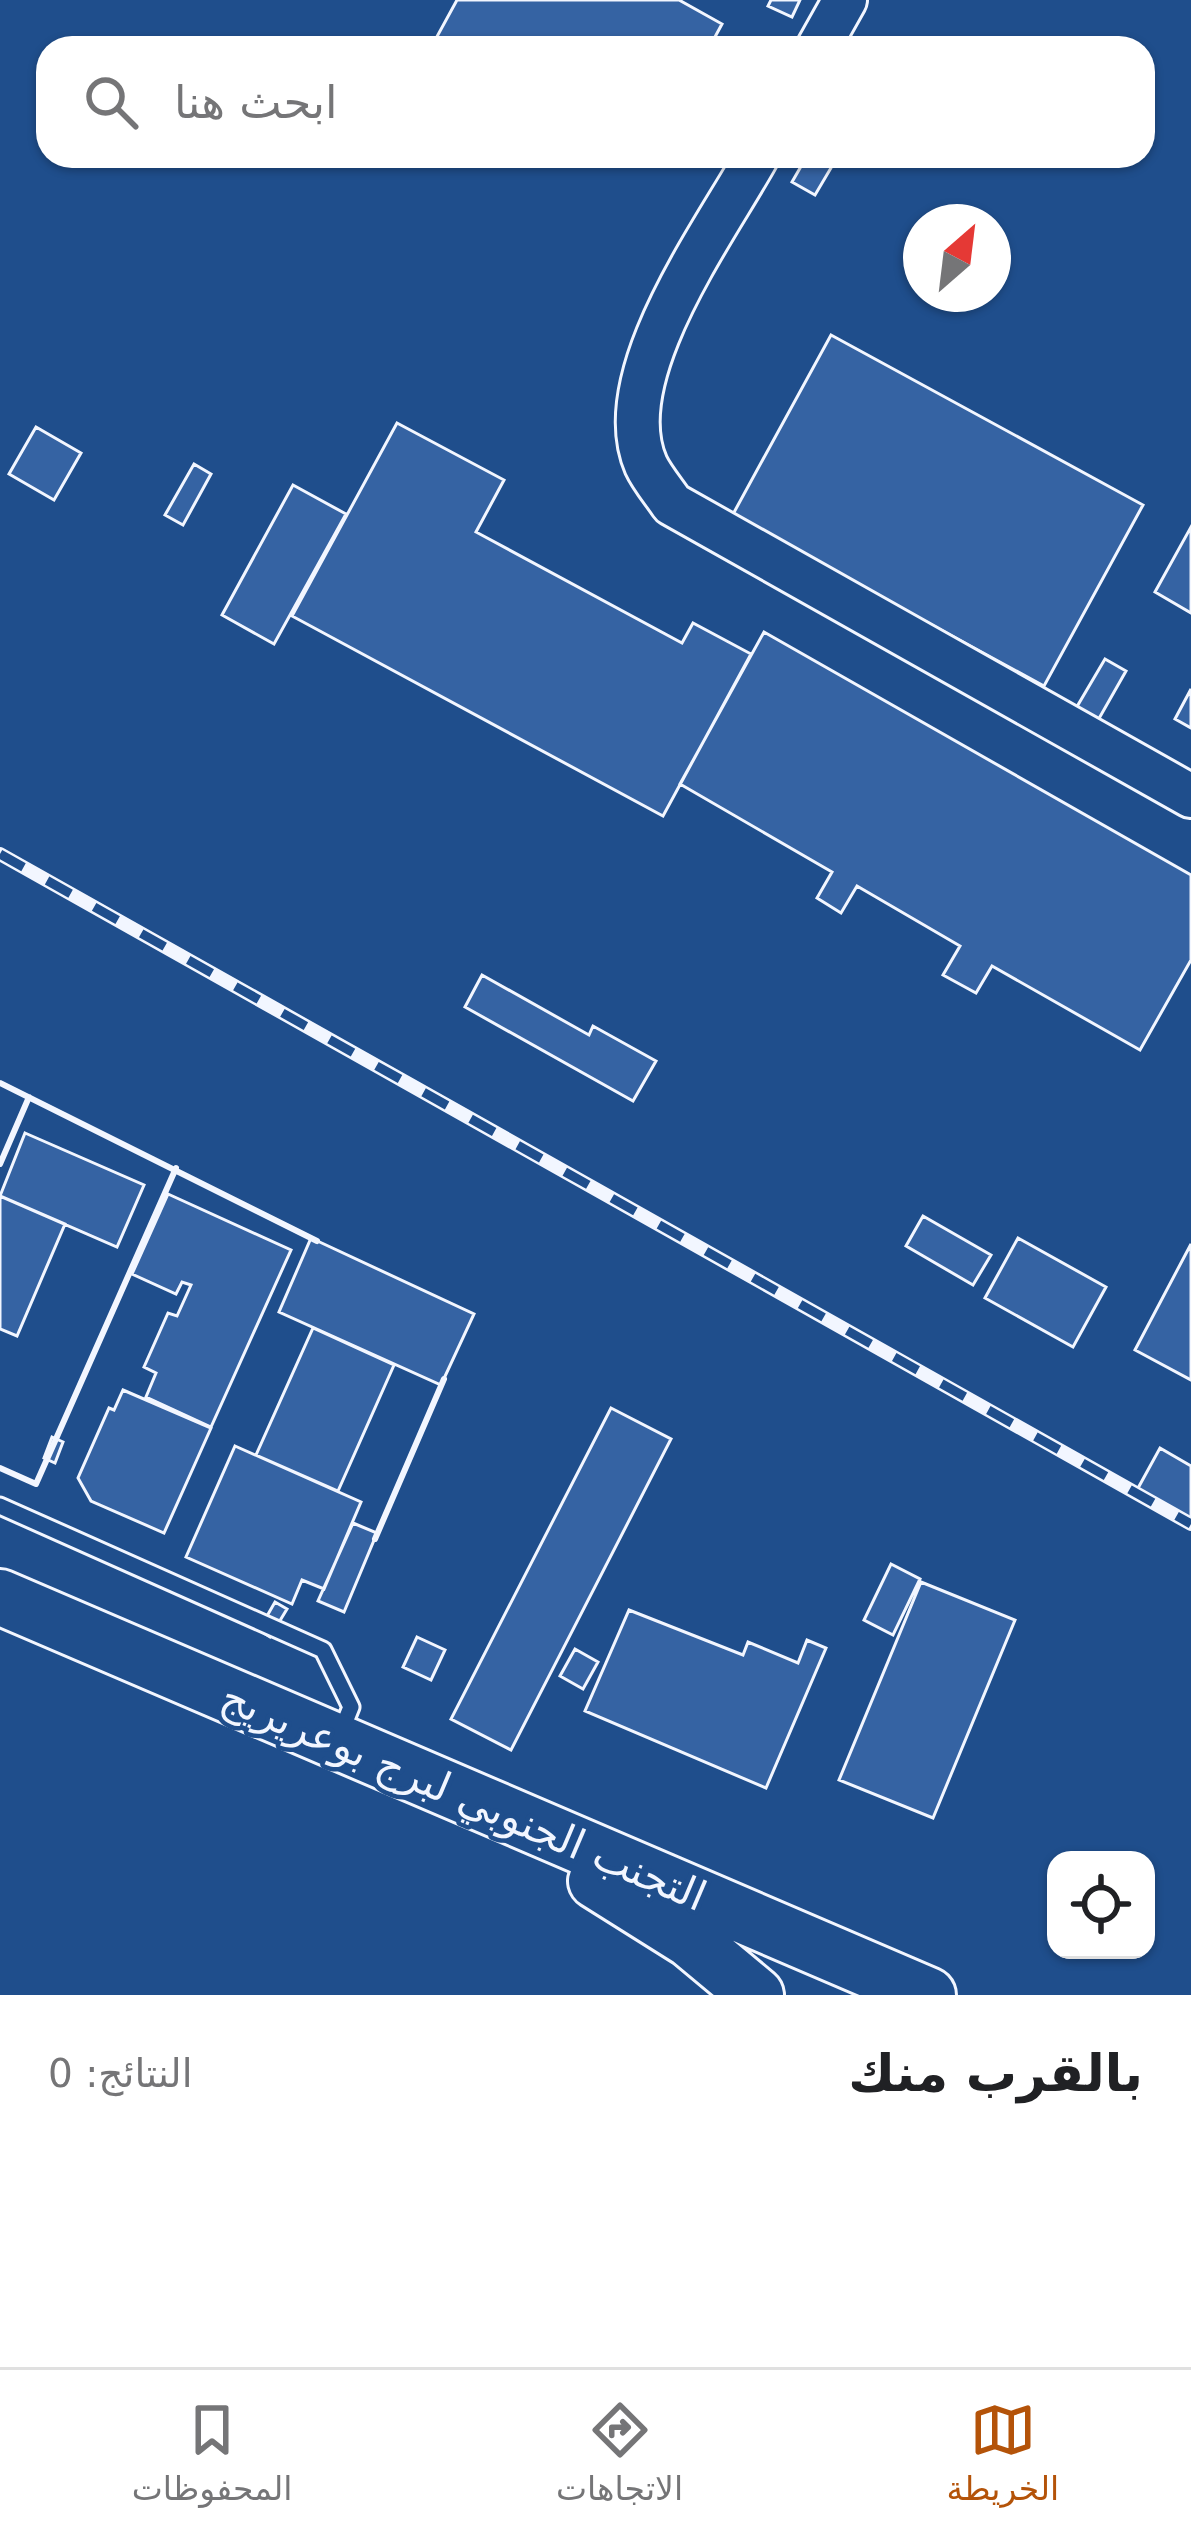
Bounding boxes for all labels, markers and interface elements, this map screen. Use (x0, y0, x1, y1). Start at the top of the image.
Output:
search box (36, 36, 1155, 168)
icon: search (78, 69, 144, 135)
text: ابحث هنا (174, 76, 338, 129)
north arrow (903, 204, 1011, 312)
street label: التجنب الجنوبي لبرج بوعريريج (214, 1672, 714, 1922)
map controls (1047, 1851, 1155, 1959)
button: locate (1047, 1851, 1155, 1959)
text: بالقرب منك (848, 2044, 1143, 2103)
text: النتائج: 0 (48, 2051, 193, 2096)
tab: المحفوظات (132, 2397, 293, 2508)
tab: الاتجاهات (556, 2397, 683, 2508)
tab: الخريطة (947, 2397, 1059, 2508)

